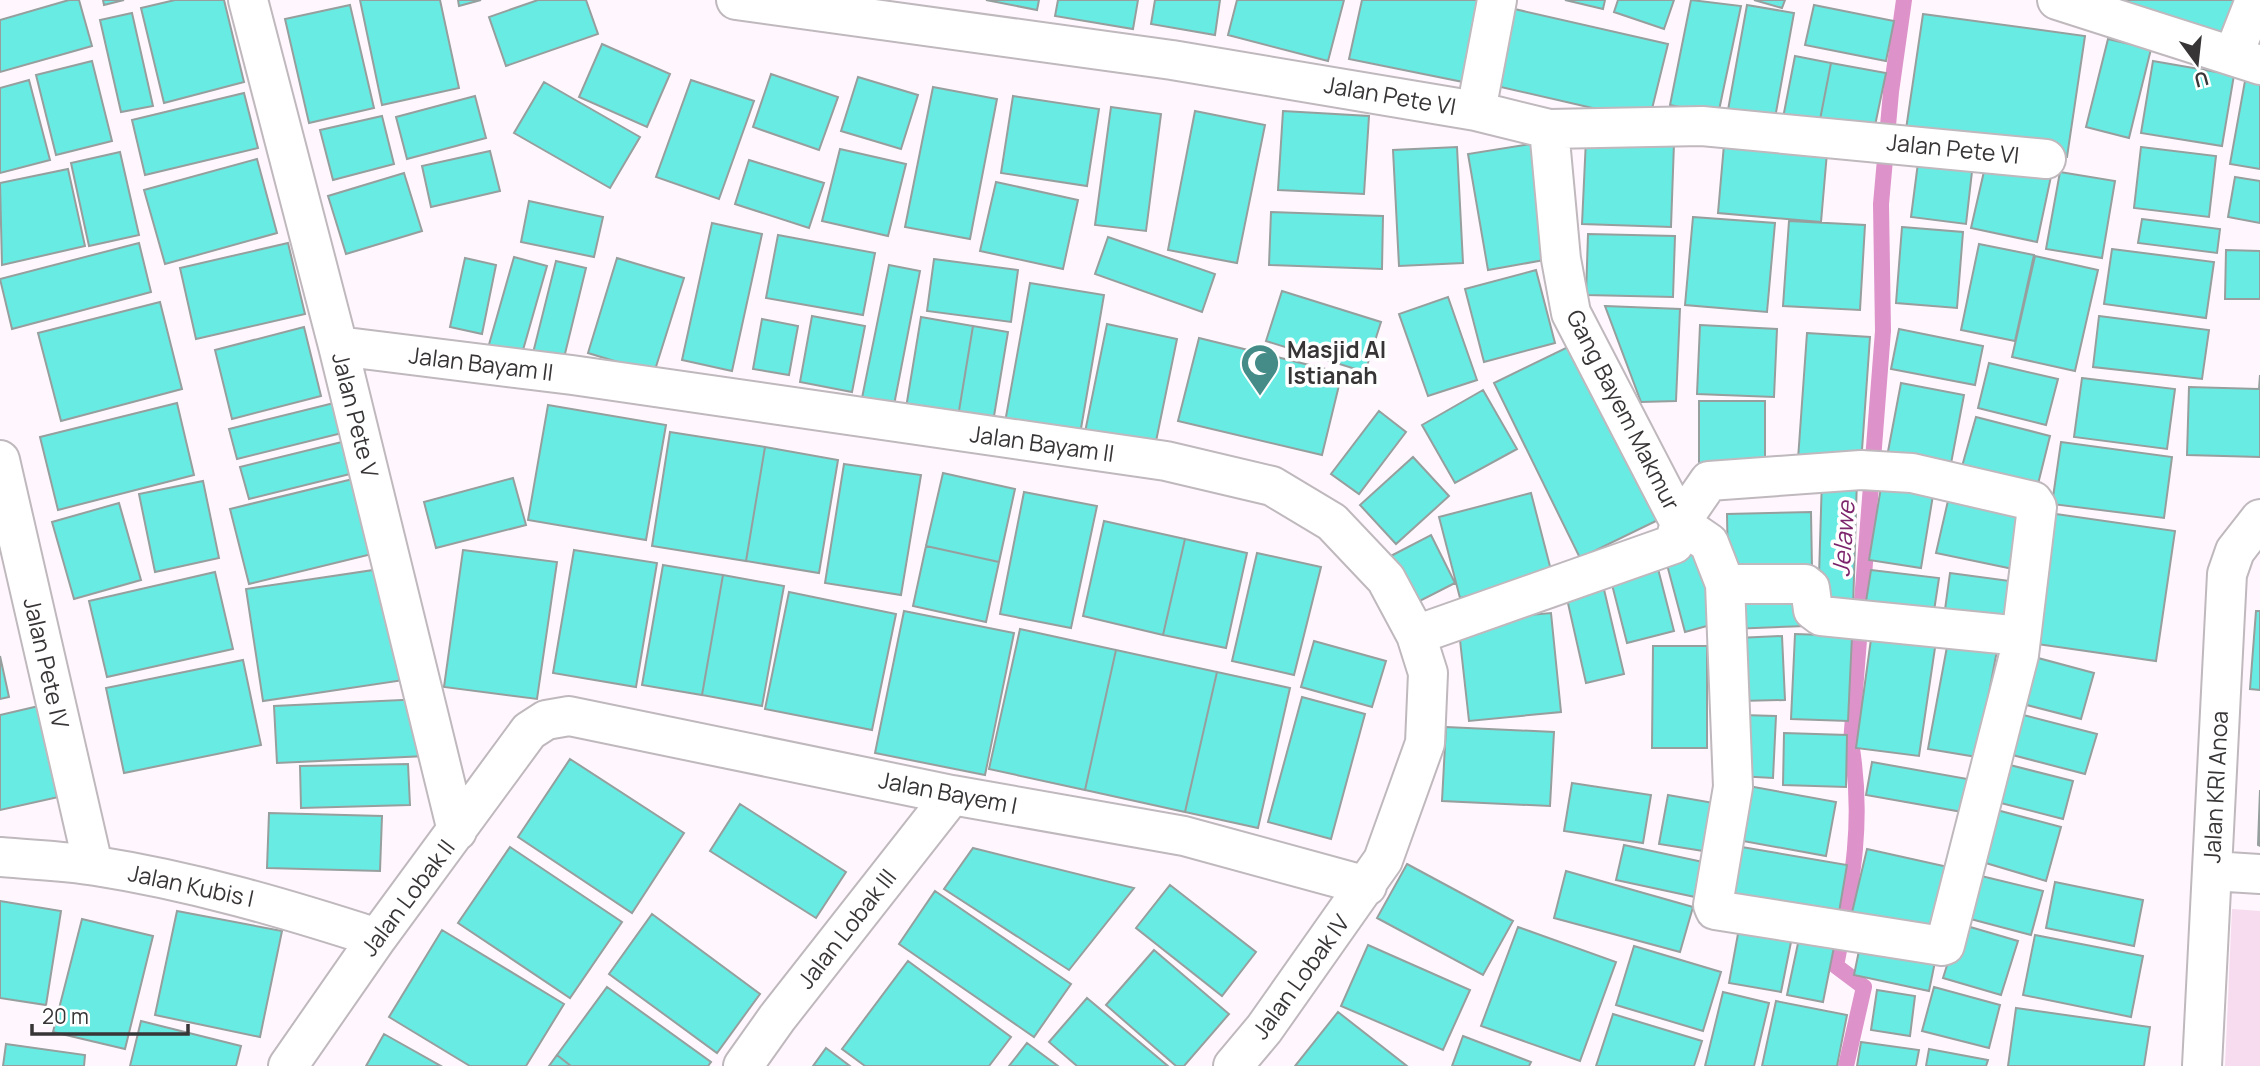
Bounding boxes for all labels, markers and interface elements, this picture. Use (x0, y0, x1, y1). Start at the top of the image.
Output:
north arrow (2162, 28, 2232, 98)
text: U (2191, 65, 2211, 94)
street label: Jalan Pete VI (1322, 68, 1459, 122)
street label: Jalan Pete VI (1885, 125, 2021, 171)
street label: Gang Bayem Makmur (1559, 304, 1688, 515)
place label: Masjid Al Istianah (1287, 333, 1386, 391)
street label: Jalan Bayam II (407, 338, 555, 388)
mosque icon: Masjid Al Istianah (1239, 342, 1281, 397)
street label: Jalan Pete V (325, 349, 387, 481)
street label: Jalan Bayam II (968, 417, 1116, 469)
water label: Jelawe (1823, 498, 1862, 578)
street label: Jalan Pete IV (16, 594, 78, 731)
street label: Jalan KRI Anoa (2195, 710, 2235, 864)
street label: Jalan Bayem I (876, 763, 1020, 821)
street label: Jalan Lobak II (353, 833, 462, 962)
street label: Jalan Kubis I (126, 856, 257, 914)
street label: Jalan Lobak III (789, 862, 903, 995)
street label: Jalan Lobak IV (1244, 908, 1356, 1045)
scale bar (32, 992, 187, 1036)
text: 20 m (42, 1002, 89, 1030)

